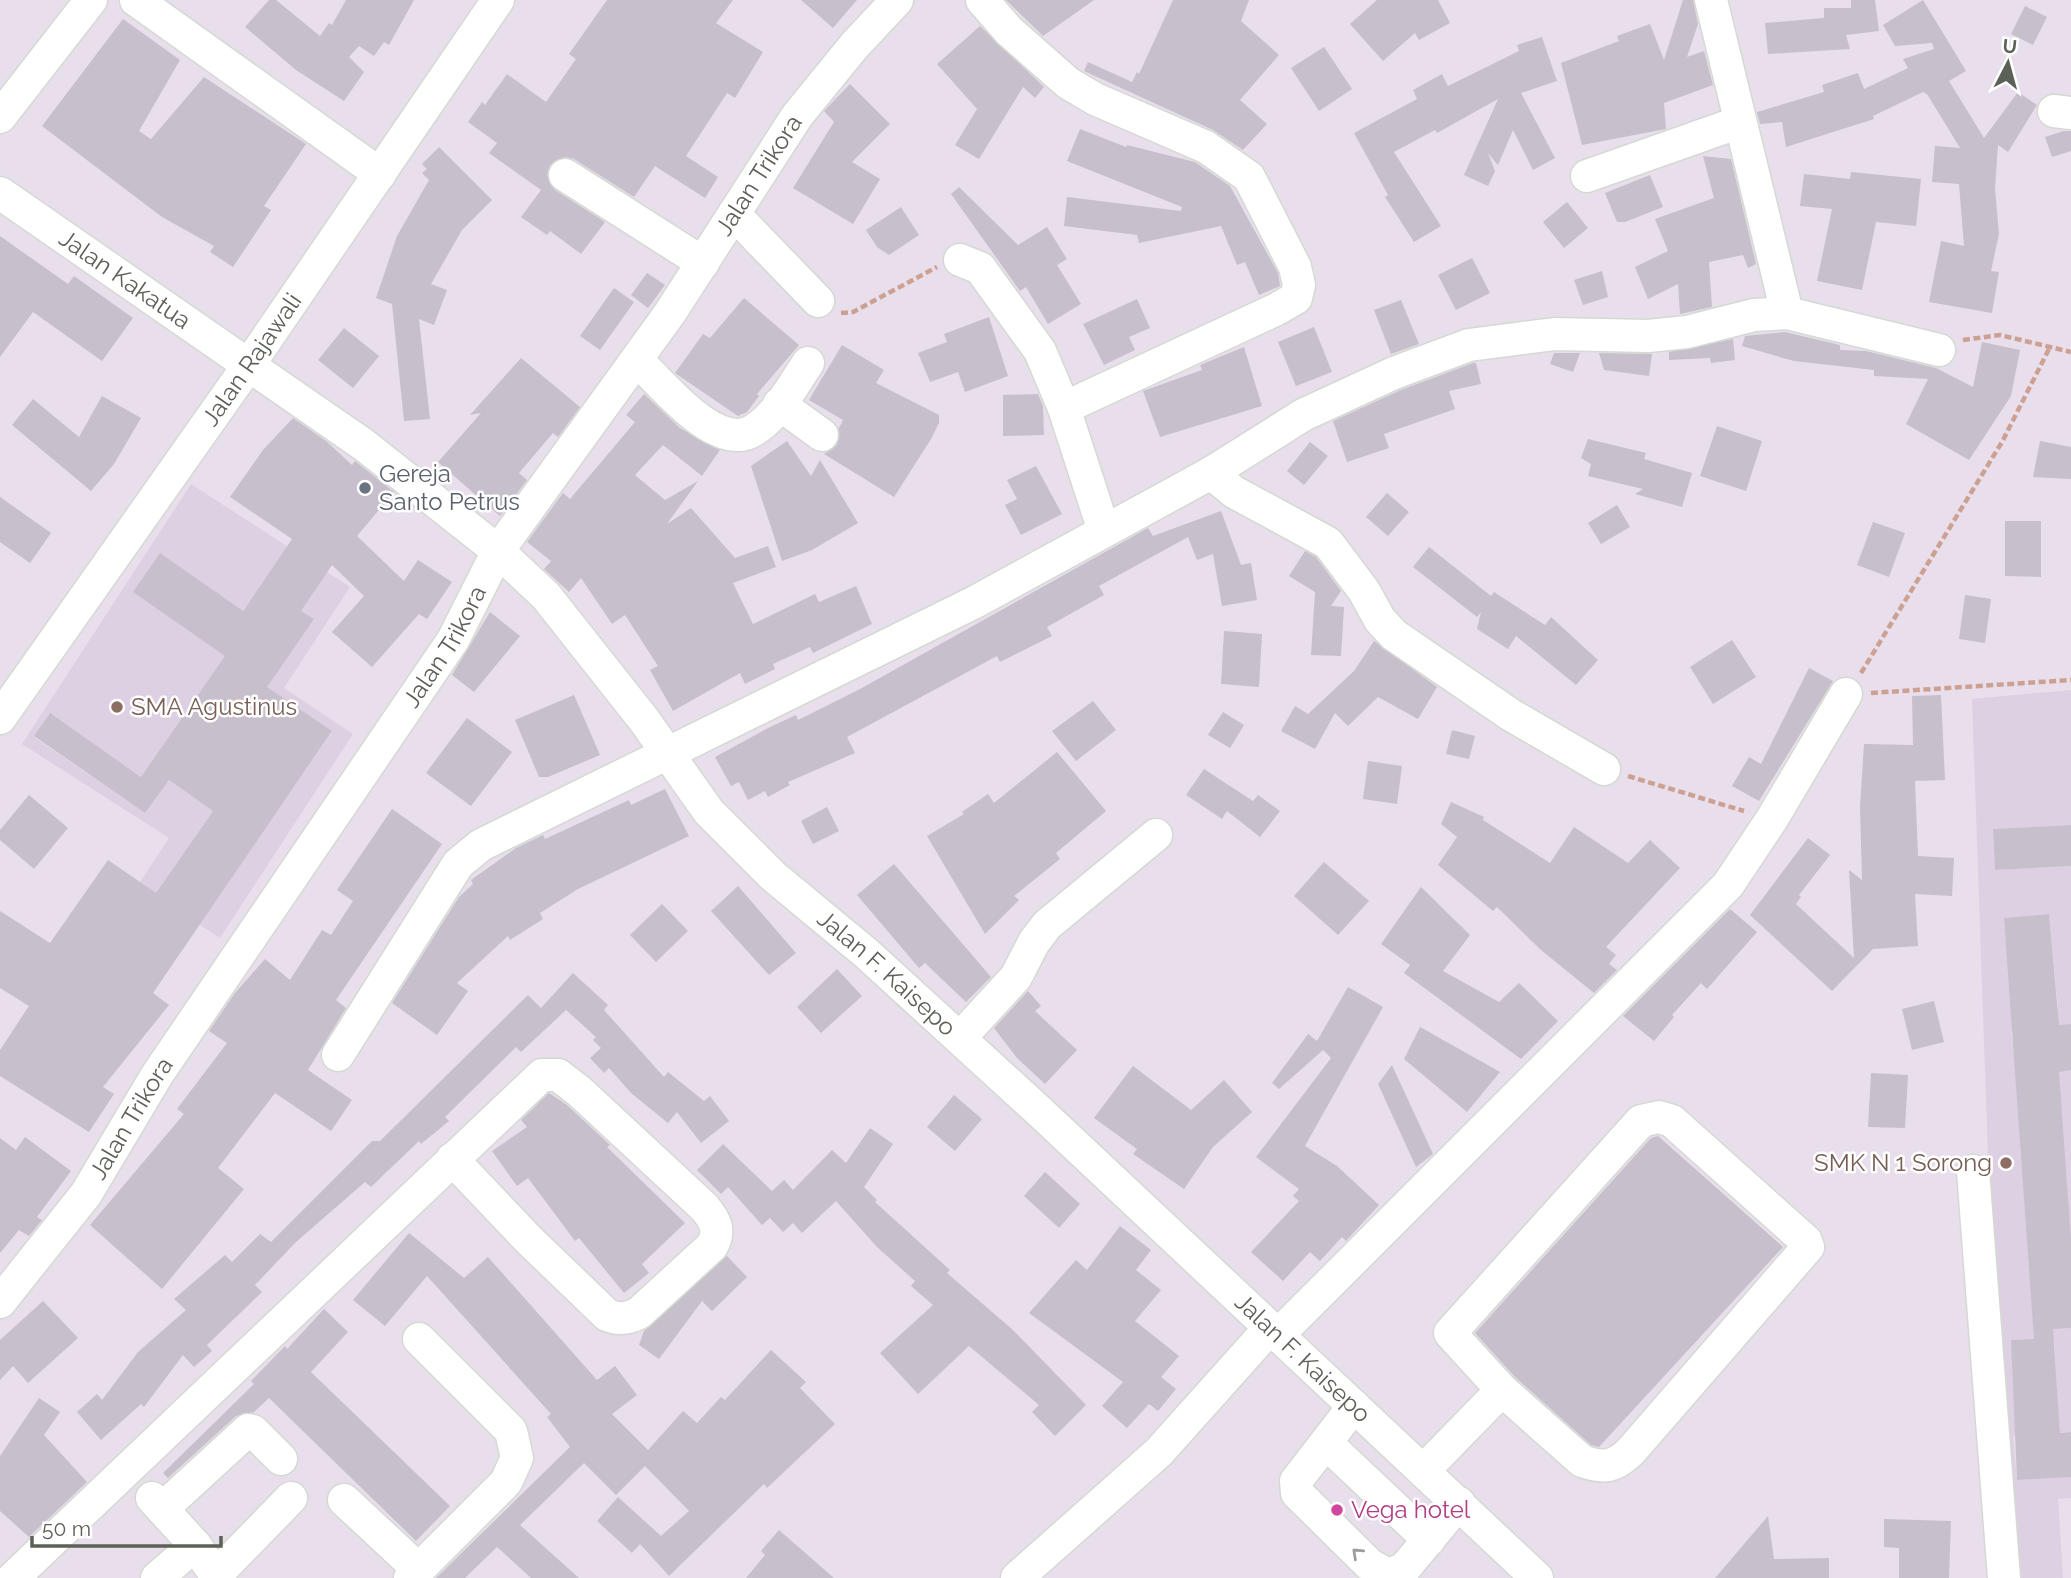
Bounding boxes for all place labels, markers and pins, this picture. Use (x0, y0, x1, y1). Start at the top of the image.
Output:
place label: Gereja Santo Petrus (379, 459, 520, 516)
marker: Gereja Santo Petrus (357, 480, 373, 496)
place label: SMA Agustinus (131, 692, 297, 721)
marker: SMA Agustinus (109, 699, 125, 715)
place label: SMK N 1 Sorong (1814, 1148, 1992, 1177)
marker: SMK N 1 Sorong (1998, 1155, 2014, 1171)
place label: Vega hotel (1351, 1495, 1471, 1524)
marker: Vega hotel (1329, 1502, 1345, 1518)

